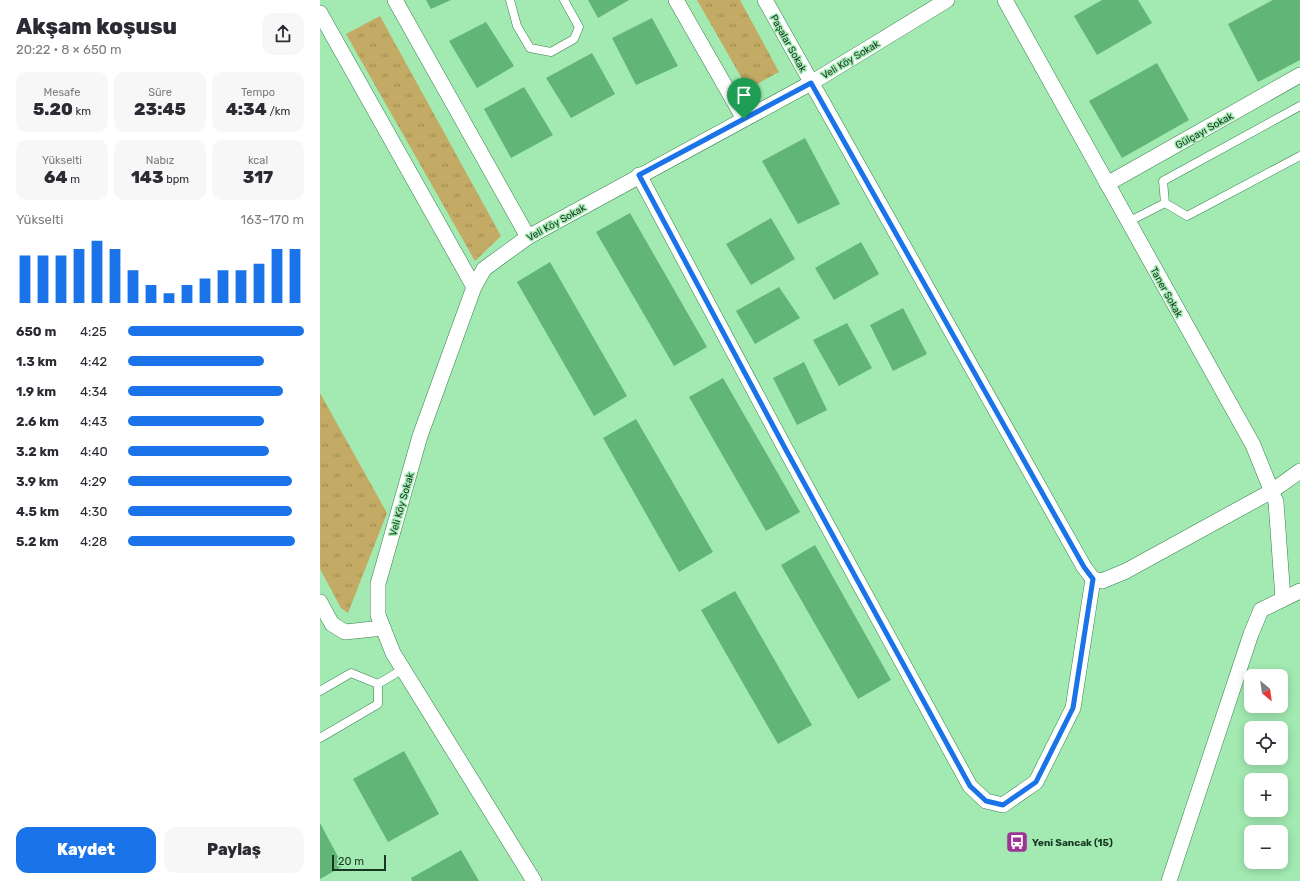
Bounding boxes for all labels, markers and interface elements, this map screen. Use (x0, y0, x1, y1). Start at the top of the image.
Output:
text: Akşam koşusu (16, 13, 177, 40)
button: share (262, 13, 304, 55)
street label: Paşalar Sokak (767, 13, 809, 75)
street label: Veli Köy Sokak (819, 37, 882, 82)
text: 20:22 · 8 × 650 m (16, 42, 122, 57)
pin (727, 78, 761, 119)
icon: arrive (733, 84, 755, 106)
text: Mesafe (44, 86, 80, 99)
text: Süre (148, 86, 172, 99)
text: Tempo (241, 86, 275, 99)
text: 5.20 (33, 99, 73, 119)
text: 23:45 (134, 99, 186, 119)
text: 4:34 (226, 99, 267, 119)
text: km (73, 105, 91, 118)
text: /km (267, 105, 290, 118)
street label: Gülçayı Sokak (1173, 110, 1236, 152)
text: Yükselti (42, 154, 82, 167)
text: Nabız (146, 154, 174, 167)
text: kcal (248, 154, 268, 167)
text: 64 (44, 167, 67, 187)
text: 143 (131, 167, 164, 187)
text: 317 (243, 167, 273, 187)
text: m (67, 173, 80, 186)
text: bpm (164, 173, 189, 186)
street label: Veli Köy Sokak (525, 201, 589, 244)
text: Yükselti (16, 212, 63, 227)
text: 163–170 m (241, 212, 304, 227)
street label: Taner Sokak (1147, 265, 1185, 321)
text: 650 m (16, 324, 56, 339)
text: 4:25 (80, 324, 107, 339)
text: 1.3 km (16, 354, 57, 369)
text: 4:42 (80, 354, 107, 369)
text: 1.9 km (16, 384, 56, 399)
text: 4:34 (80, 384, 107, 399)
text: 2.6 km (16, 414, 59, 429)
text: 4:43 (80, 414, 107, 429)
text: 3.2 km (16, 444, 59, 459)
text: 4:40 (80, 444, 108, 459)
street label: Veli Köy Sokak (387, 470, 417, 537)
text: 3.9 km (16, 474, 58, 489)
text: 4:29 (80, 474, 107, 489)
text: 4.5 km (16, 504, 59, 519)
text: 4:30 (80, 504, 107, 519)
text: 5.2 km (16, 534, 59, 549)
text: 4:28 (80, 534, 107, 549)
north arrow (1244, 669, 1288, 713)
map controls (1244, 669, 1288, 869)
button: locate (1244, 721, 1288, 765)
button: + (1244, 773, 1288, 817)
button: − (1244, 825, 1288, 869)
button: Kaydet (16, 827, 156, 873)
button: Paylaş (164, 827, 304, 873)
bus stop icon: Yeni Sancak (15) (1004, 829, 1030, 855)
place label: Yeni Sancak (15) (1032, 837, 1113, 849)
scale bar (332, 853, 386, 872)
text: 20 m (338, 855, 364, 868)

